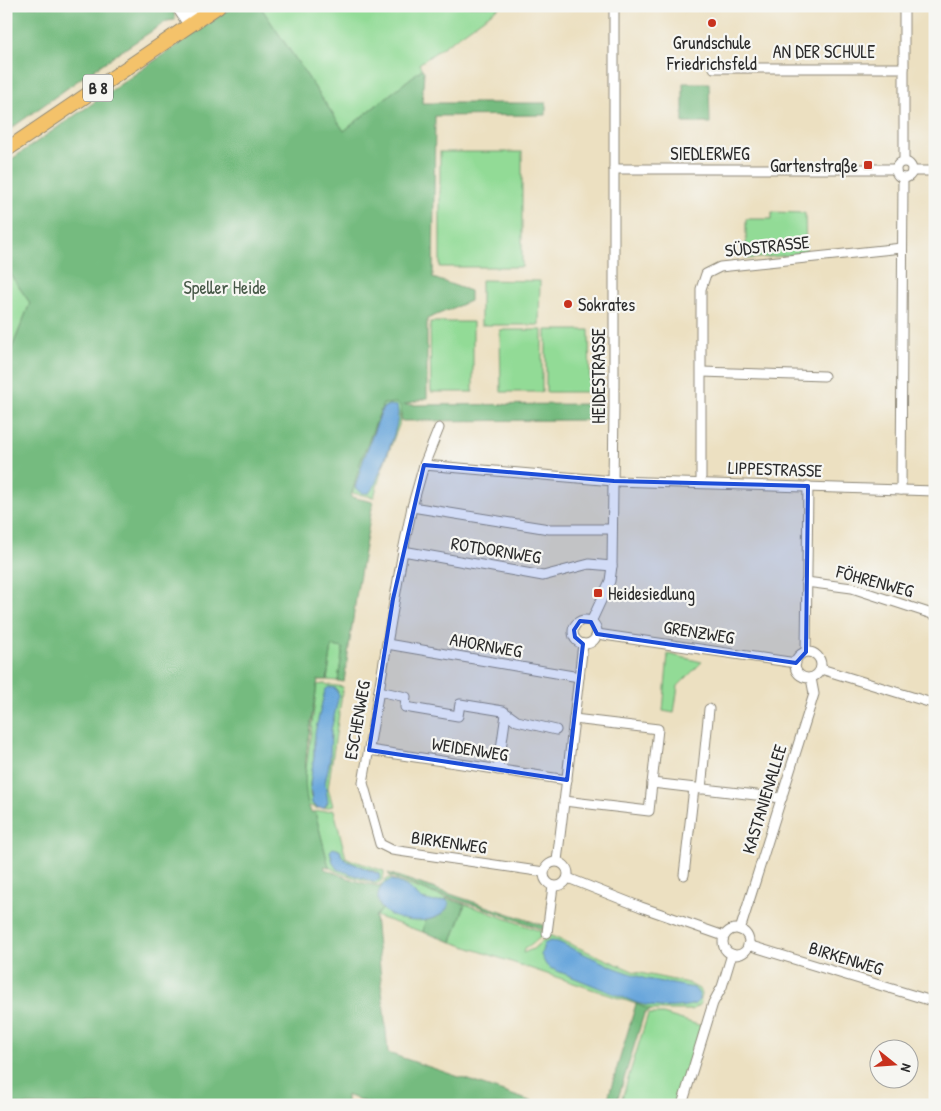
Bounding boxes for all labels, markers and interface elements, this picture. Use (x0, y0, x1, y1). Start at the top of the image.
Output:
marker: Grundschule Friedrichsfeld (706, 17, 718, 29)
place label: Grundschule Friedrichsfeld (666, 30, 757, 76)
street label: AN DER SCHULE (773, 39, 875, 64)
road number: B 8 (83, 75, 113, 102)
street label: SIEDLERWEG (670, 141, 750, 166)
place label: Gartenstraße (770, 153, 858, 178)
marker: Gartenstraße (862, 159, 874, 171)
street label: SÜDSTRASSE (724, 229, 811, 263)
park label: Speller Heide (184, 275, 266, 300)
place label: Sokrates (578, 292, 635, 317)
marker: Sokrates (562, 298, 574, 310)
street label: HEIDESTRASSE (586, 328, 611, 424)
street label: LIPPESTRASSE (727, 455, 823, 483)
street label: ROTDORNWEG (449, 531, 543, 569)
street label: FÖHRENWEG (833, 558, 917, 603)
place label: Heidesiedlung (608, 581, 695, 606)
marker: Heidesiedlung (592, 587, 604, 599)
street label: GRENZWEG (662, 614, 736, 650)
street label: AHORNWEG (448, 626, 524, 664)
street label: ESCHENWEG (338, 678, 376, 761)
street label: WEIDENWEG (430, 731, 510, 767)
street label: KASTANIENALLEE (736, 741, 792, 857)
street label: BIRKENWEG (410, 824, 489, 860)
street label: BIRKENWEG (806, 935, 886, 981)
north arrow (868, 1038, 918, 1088)
text: N (897, 1062, 917, 1075)

